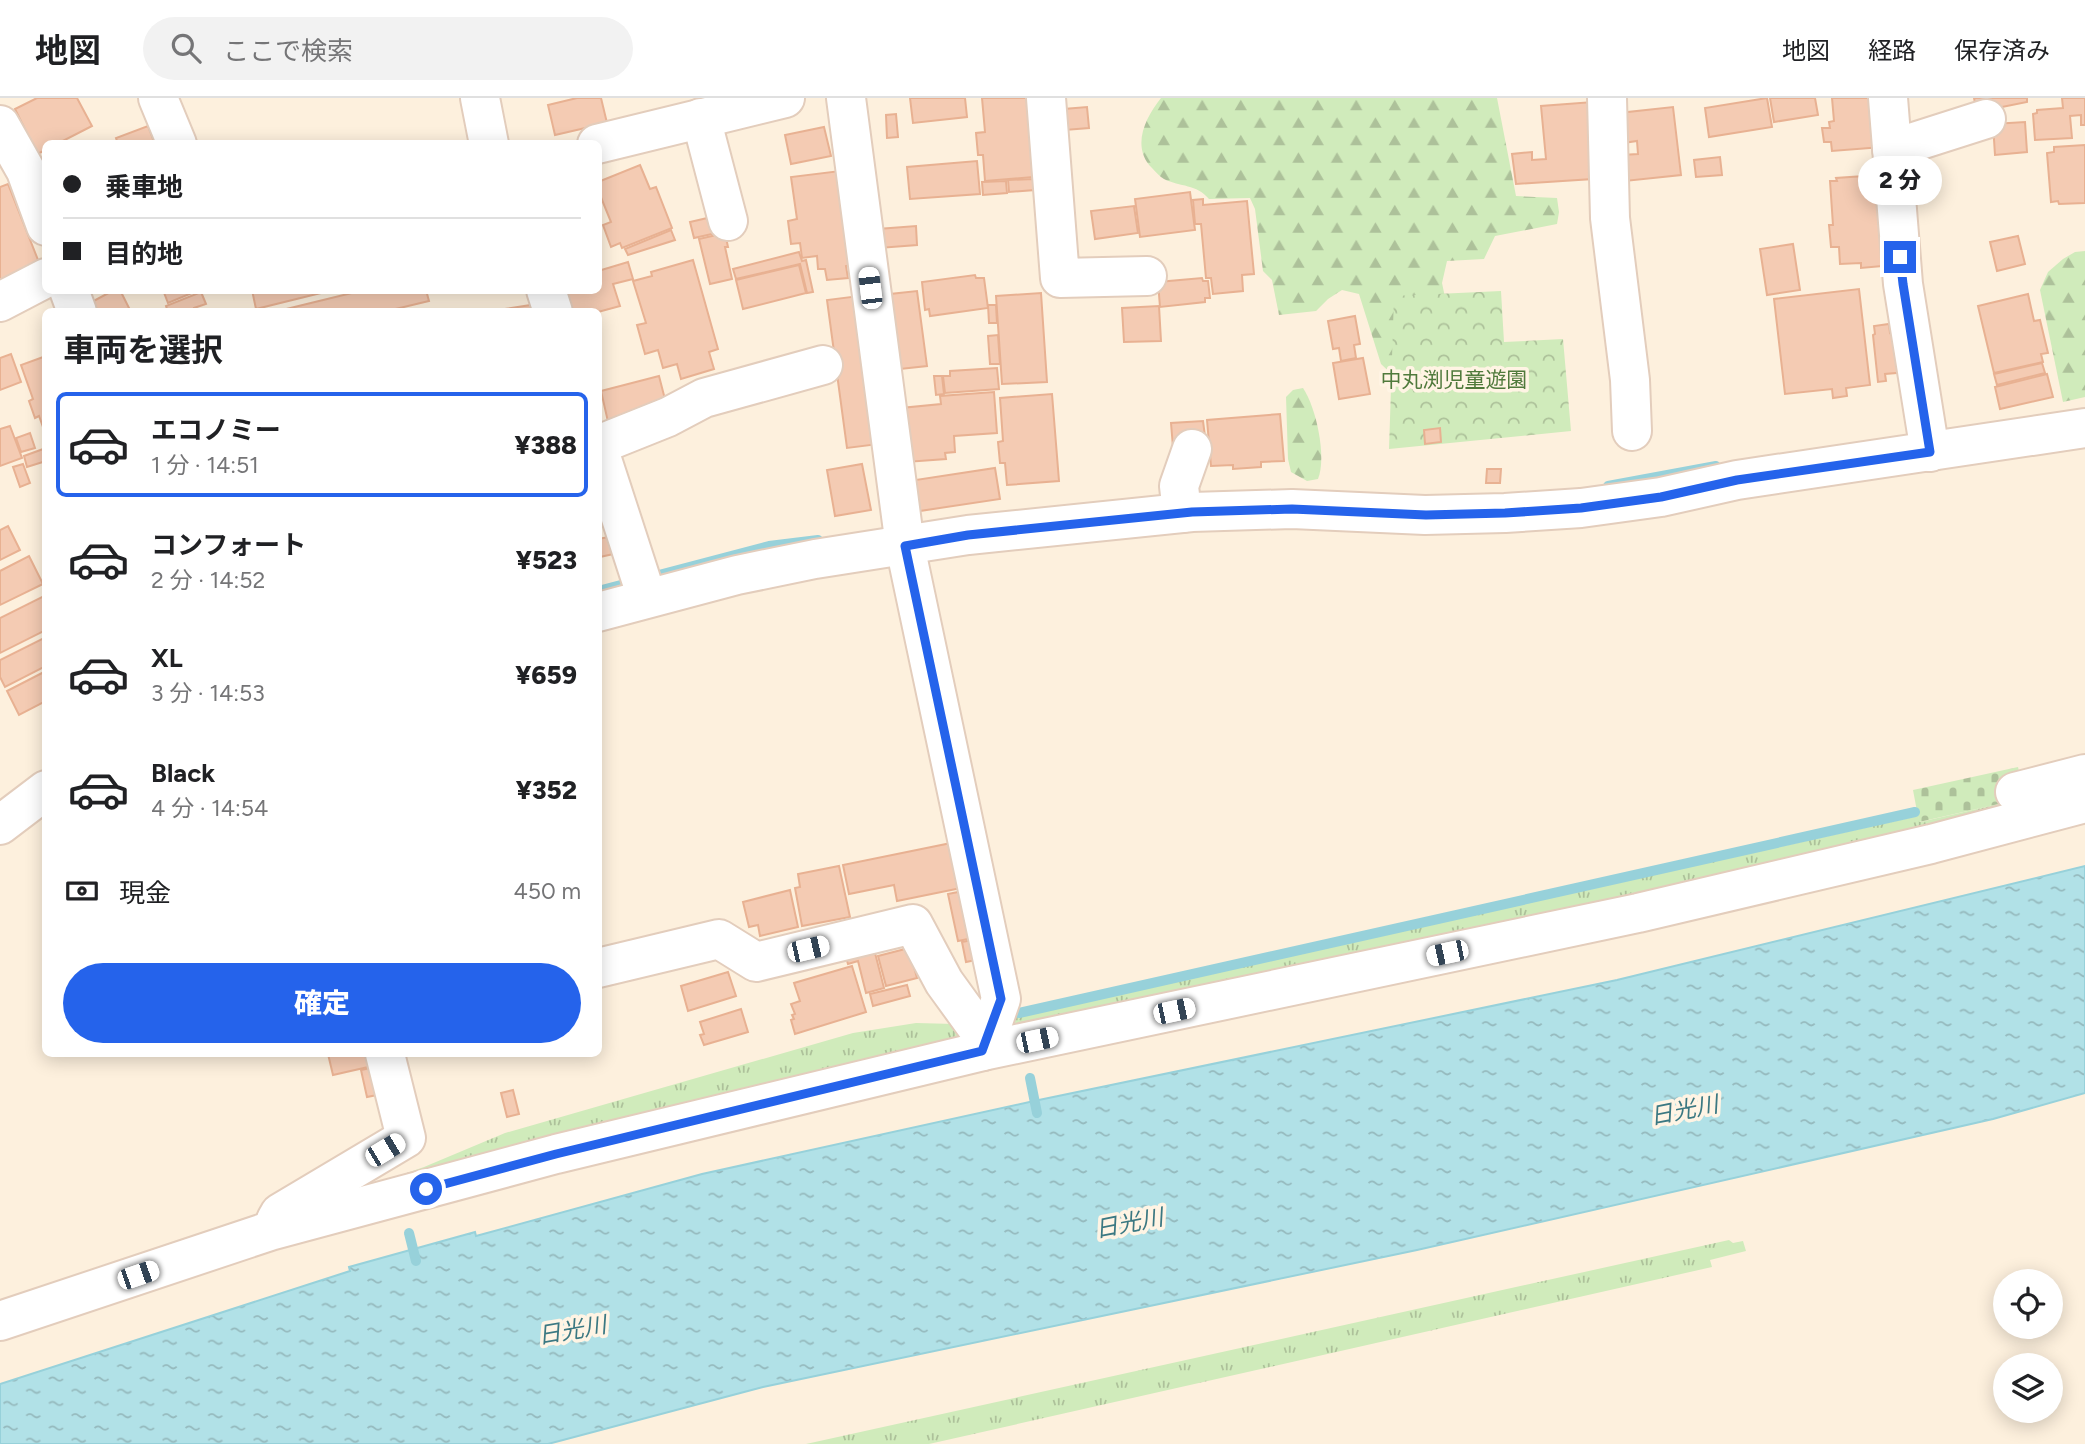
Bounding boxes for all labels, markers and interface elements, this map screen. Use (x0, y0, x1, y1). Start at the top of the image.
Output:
search box (143, 17, 633, 80)
icon: search (167, 29, 205, 67)
text: 地図 (35, 31, 101, 70)
text: ここで検索 (223, 35, 353, 67)
text: 地図 (1782, 36, 1830, 65)
text: 経路 (1868, 36, 1916, 65)
text: 保存済み (1954, 36, 2050, 65)
callout: 2 分 (1858, 156, 1942, 204)
text: 2 分 (1879, 166, 1921, 194)
text: 乗車地 (105, 171, 183, 203)
text: 目的地 (105, 238, 183, 270)
route end (1884, 241, 1916, 273)
car (858, 266, 883, 310)
text: 車両を選択 (63, 331, 223, 369)
park label: 中丸渕児童遊園 (1381, 367, 1528, 392)
icon: car (67, 413, 130, 476)
text: エコノミー (151, 414, 281, 446)
text: ¥388 (514, 429, 577, 461)
text: 1 分 · 14:51 (151, 451, 259, 479)
icon: car (67, 528, 130, 591)
text: コンフォート (151, 529, 306, 561)
text: ¥523 (516, 544, 577, 576)
text: 2 分 · 14:52 (151, 566, 265, 594)
text: XL (151, 642, 183, 674)
icon: car (67, 643, 130, 706)
text: ¥659 (515, 659, 577, 691)
text: 3 分 · 14:53 (151, 679, 265, 707)
text: Black (151, 757, 215, 789)
icon: car (67, 758, 130, 821)
text: ¥352 (516, 774, 577, 806)
text: 4 分 · 14:54 (151, 794, 268, 822)
icon: cash (63, 872, 101, 910)
text: 現金 (119, 877, 171, 909)
text: 450 m (513, 877, 581, 905)
car (786, 934, 831, 964)
car (1425, 938, 1470, 968)
button: 確定 (63, 963, 581, 1043)
car (1152, 996, 1197, 1026)
car (1015, 1025, 1060, 1055)
water label: 日光川 (1647, 1089, 1723, 1130)
car (362, 1130, 409, 1170)
route start (410, 1173, 442, 1205)
water label: 日光川 (1092, 1202, 1168, 1243)
car (115, 1258, 162, 1292)
map controls (1993, 1269, 2063, 1423)
button: locate (1993, 1269, 2063, 1339)
water label: 日光川 (536, 1310, 611, 1350)
button: layers (1993, 1353, 2063, 1423)

